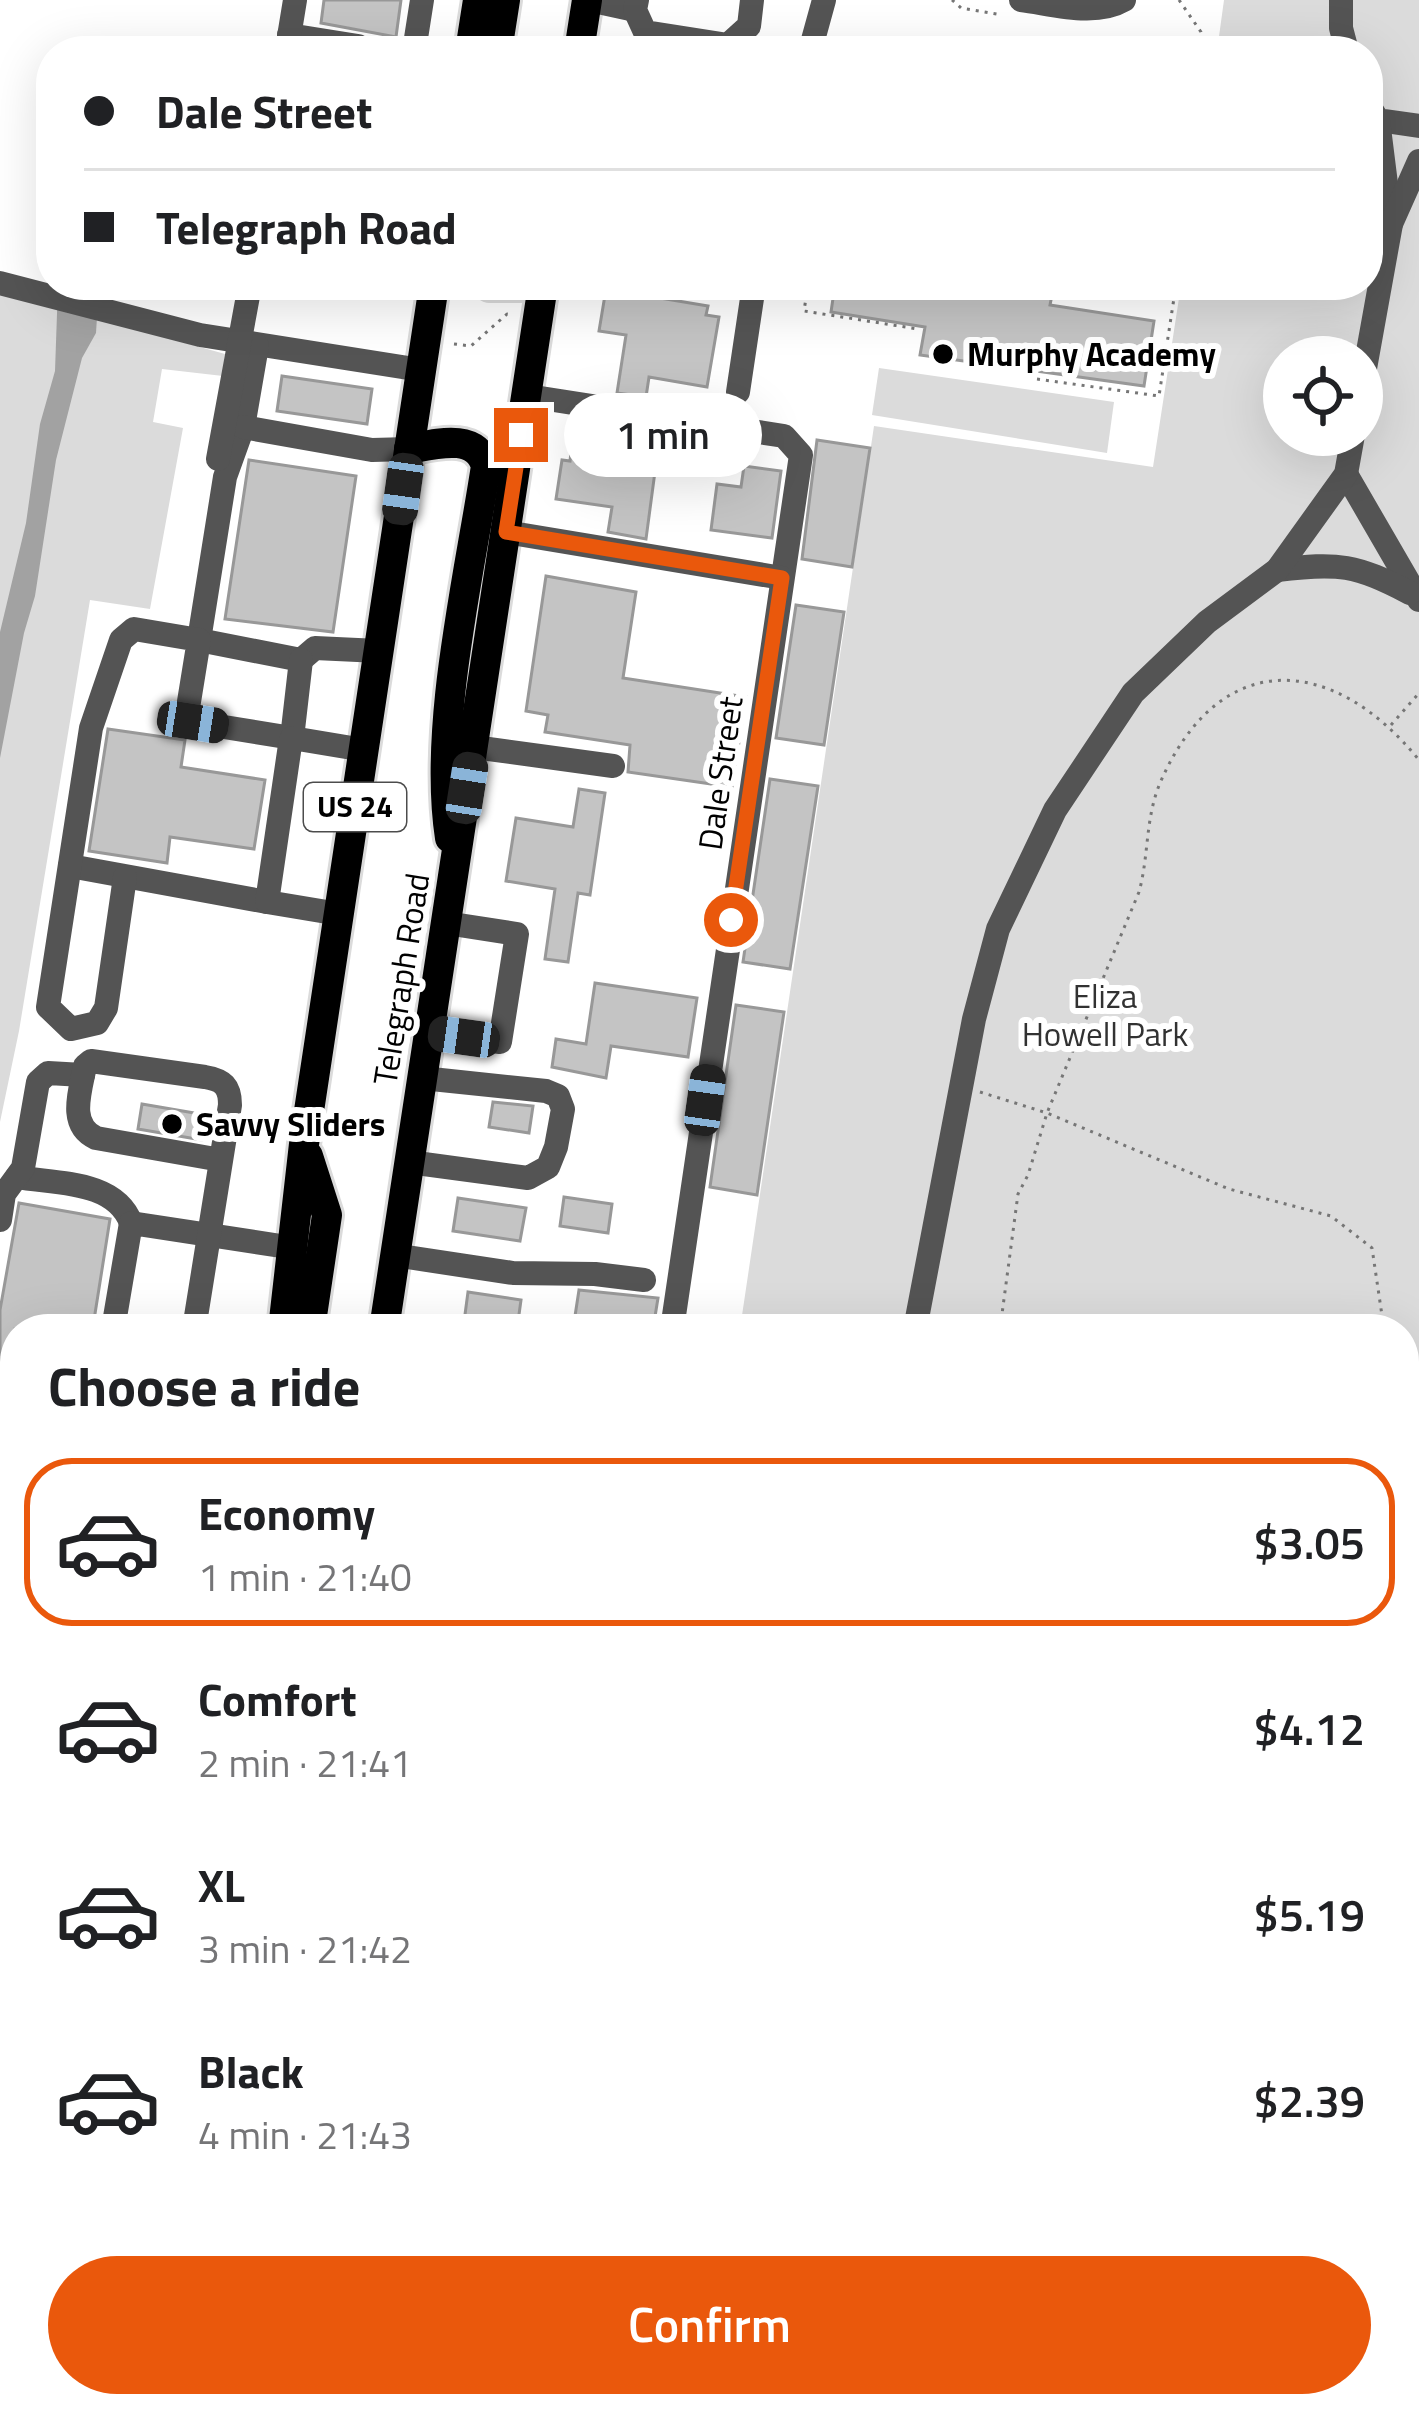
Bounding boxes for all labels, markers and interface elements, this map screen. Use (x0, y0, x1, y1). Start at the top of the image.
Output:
text: Dale Street (156, 77, 372, 145)
text: Telegraph Road (156, 193, 457, 261)
place label: Murphy Academy (967, 329, 1216, 379)
map controls (1263, 336, 1383, 456)
button: locate (1263, 336, 1383, 456)
marker: Murphy Academy (930, 341, 956, 367)
callout: 1 min (563, 393, 761, 477)
text: 1 min (616, 405, 710, 464)
route end (494, 408, 548, 462)
car (380, 451, 426, 527)
street label: Dale Street (684, 693, 756, 853)
car (155, 699, 231, 745)
car (444, 750, 490, 826)
road number: US 24 (304, 783, 406, 831)
street label: Telegraph Road (360, 869, 442, 1089)
route start (704, 893, 758, 947)
park label: Eliza Howell Park (1022, 971, 1189, 1059)
car (426, 1014, 502, 1060)
car (682, 1062, 728, 1138)
place label: Savvy Sliders (196, 1099, 385, 1149)
marker: Savvy Sliders (159, 1111, 185, 1137)
text: Choose a ride (48, 1345, 360, 1427)
text: Economy (198, 1479, 375, 1547)
icon: car (54, 1488, 162, 1596)
text: $3.05 (1253, 1508, 1365, 1576)
text: 1 min · 21:40 (198, 1547, 412, 1606)
text: Comfort (198, 1665, 357, 1733)
icon: car (54, 1674, 162, 1782)
text: $4.12 (1253, 1694, 1365, 1762)
text: 2 min · 21:41 (198, 1733, 412, 1792)
text: XL (198, 1851, 245, 1919)
icon: car (54, 1860, 162, 1968)
text: $5.19 (1253, 1880, 1365, 1948)
text: 3 min · 21:42 (198, 1919, 412, 1978)
text: Black (198, 2037, 304, 2105)
icon: car (54, 2046, 162, 2154)
text: $2.39 (1253, 2066, 1365, 2134)
text: 4 min · 21:43 (198, 2105, 412, 2164)
button: Confirm (48, 2256, 1371, 2394)

